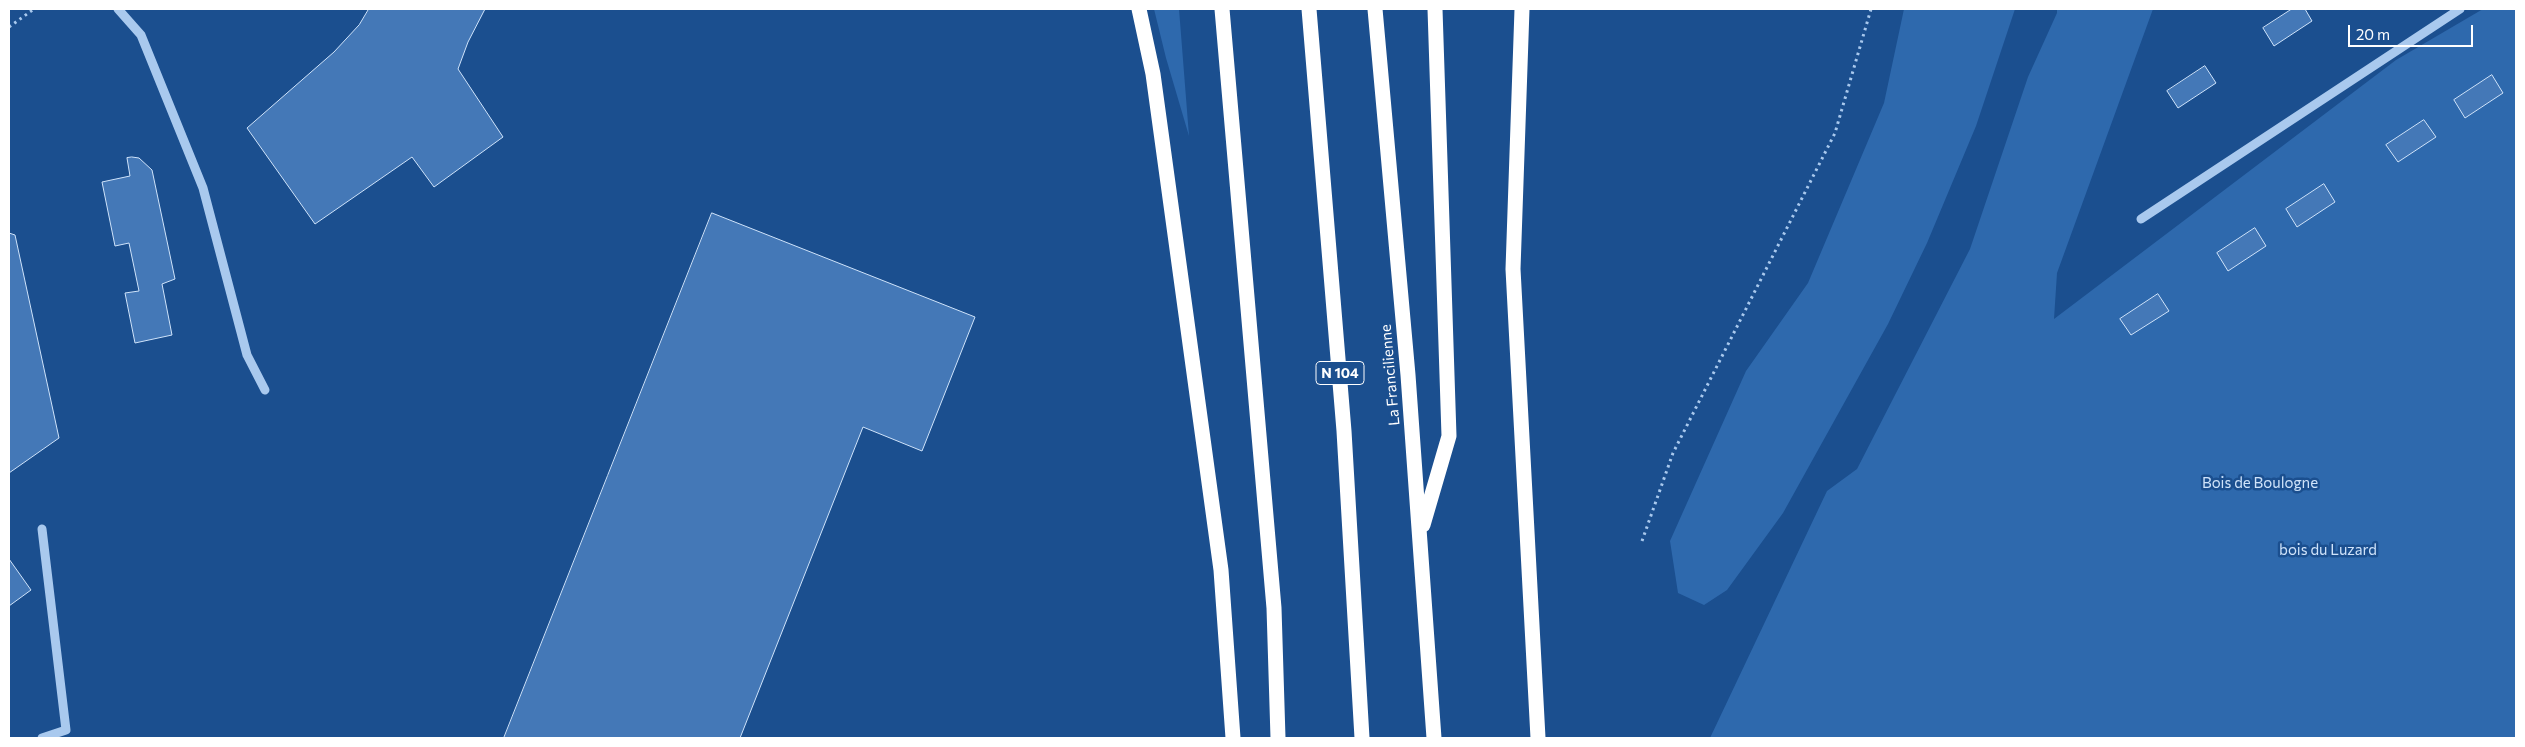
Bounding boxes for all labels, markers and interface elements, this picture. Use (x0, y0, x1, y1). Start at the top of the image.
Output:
scale bar (2350, 15, 2475, 47)
text: 20 m (2356, 25, 2390, 43)
street label: La Francilienne (1377, 323, 1403, 427)
road number: N 104 (1316, 362, 1364, 384)
park label: Bois de Boulogne (2202, 474, 2318, 492)
park label: bois du Luzard (2279, 541, 2377, 559)

